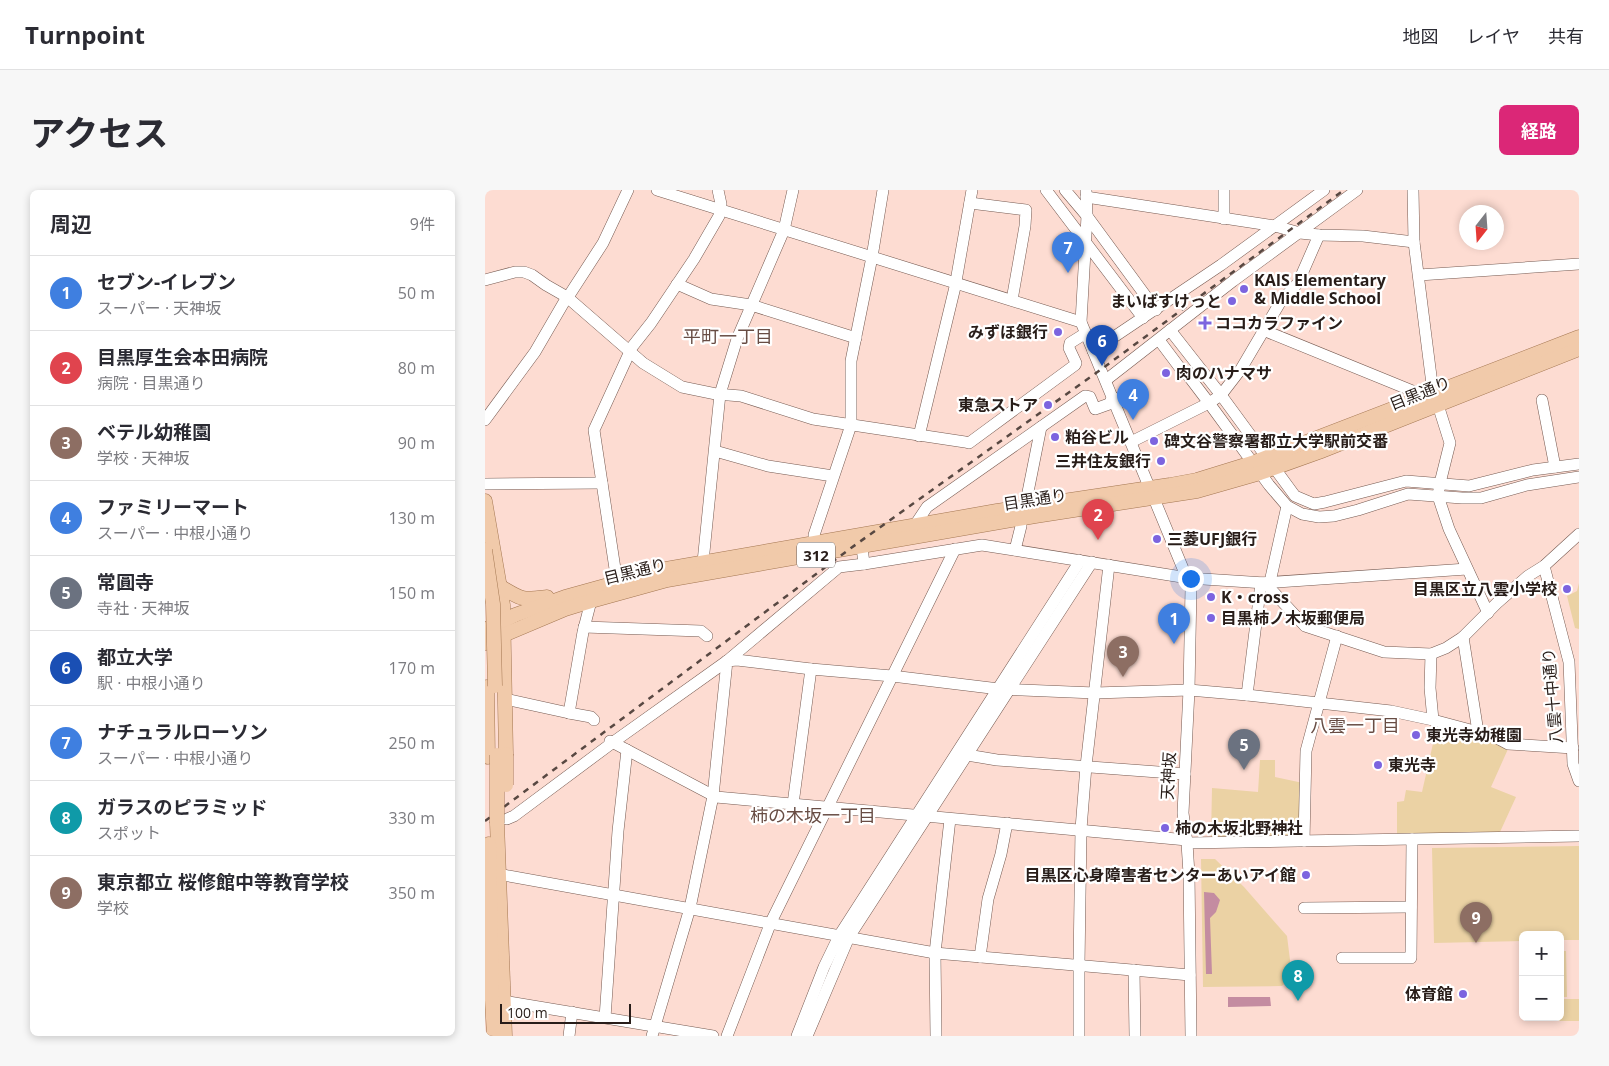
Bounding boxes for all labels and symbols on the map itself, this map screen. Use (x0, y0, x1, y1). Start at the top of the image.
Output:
north arrow (1459, 205, 1504, 250)
pin: 7 (1052, 232, 1084, 273)
place label: KAIS Elementary & Middle School (1254, 269, 1387, 309)
marker: KAIS Elementary & Middle School (1238, 283, 1250, 295)
place label: まいばすけっと (1110, 290, 1222, 312)
marker: まいばすけっと (1226, 295, 1238, 307)
place label: ココカラファイン (1215, 312, 1343, 334)
marker: ココカラファイン (1199, 317, 1211, 329)
place label: みずほ銀行 (968, 321, 1048, 343)
district label: 平町一丁目 (683, 324, 773, 348)
pin: 6 (1086, 325, 1118, 366)
marker: みずほ銀行 (1052, 326, 1064, 338)
place label: 肉のハナマサ (1176, 362, 1272, 384)
marker: 肉のハナマサ (1160, 367, 1172, 379)
street label: 目黒通り (1386, 371, 1454, 415)
pin: 4 (1117, 379, 1149, 420)
place label: 東急ストア (958, 394, 1038, 416)
marker: 東急ストア (1042, 399, 1054, 411)
place label: 粕谷ビル (1065, 426, 1129, 448)
place label: 碑文谷警察署都立大学駅前交番 (1164, 430, 1388, 452)
marker: 粕谷ビル (1049, 431, 1061, 443)
marker: 碑文谷警察署都立大学駅前交番 (1148, 435, 1160, 447)
place label: 三井住友銀行 (1055, 450, 1151, 472)
marker: 三井住友銀行 (1155, 455, 1167, 467)
street label: 目黒通り (1002, 483, 1068, 515)
pin: 2 (1082, 499, 1114, 540)
place label: 三菱UFJ銀行 (1167, 528, 1257, 550)
marker: 三菱UFJ銀行 (1151, 533, 1163, 545)
road number: 312 (797, 542, 835, 568)
street label: 目黒通り (601, 553, 669, 589)
your location (1178, 566, 1204, 592)
place label: 目黒区立八雲小学校 (1413, 578, 1557, 600)
marker: 目黒区立八雲小学校 (1561, 583, 1573, 595)
place label: K・cross (1221, 586, 1289, 608)
marker: K・cross (1205, 591, 1217, 603)
pin: 1 (1158, 603, 1190, 644)
place label: 目黒柿ノ木坂郵便局 (1221, 607, 1365, 629)
marker: 目黒柿ノ木坂郵便局 (1205, 612, 1217, 624)
pin: 3 (1107, 636, 1139, 677)
street label: 八雲十中通り (1537, 647, 1567, 745)
district label: 八雲一丁目 (1310, 713, 1400, 737)
place label: 東光寺幼稚園 (1426, 724, 1522, 746)
pin: 5 (1228, 729, 1260, 770)
marker: 東光寺幼稚園 (1410, 729, 1422, 741)
street label: 天神坂 (1156, 751, 1180, 801)
place label: 東光寺 (1388, 754, 1436, 776)
marker: 東光寺 (1372, 759, 1384, 771)
district label: 柿の木坂一丁目 (750, 803, 876, 827)
place label: 柿の木坂北野神社 (1175, 817, 1303, 839)
marker: 柿の木坂北野神社 (1159, 822, 1171, 834)
place label: 目黒区心身障害者センターあいアイ館 (1025, 864, 1296, 886)
marker: 目黒区心身障害者センターあいアイ館 (1300, 869, 1312, 881)
pin: 9 (1460, 902, 1492, 943)
pin: 8 (1282, 960, 1314, 1001)
place label: 体育館 (1405, 983, 1453, 1005)
marker: 体育館 (1457, 988, 1469, 1000)
scale bar (500, 1001, 631, 1024)

